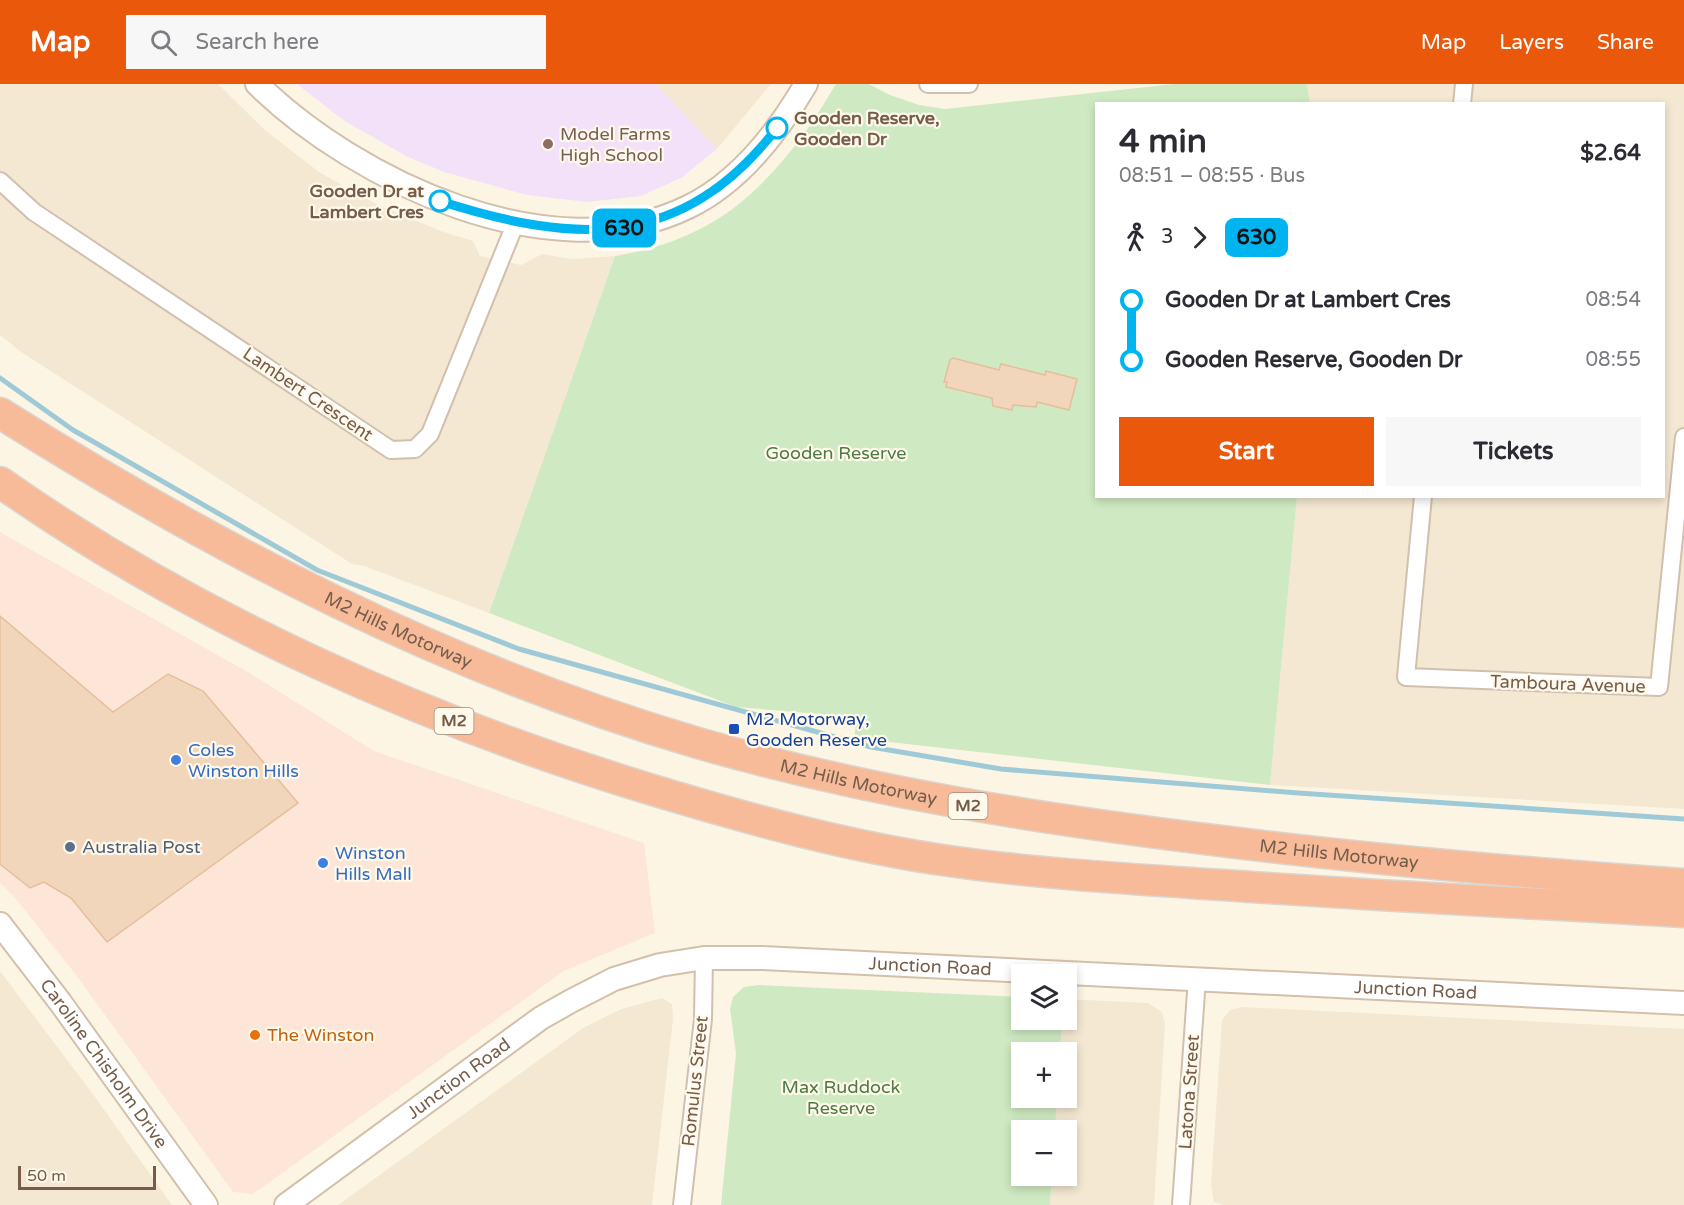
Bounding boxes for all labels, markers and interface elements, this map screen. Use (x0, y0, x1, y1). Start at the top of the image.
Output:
search box (126, 15, 546, 69)
text: Map (30, 25, 90, 59)
icon: search (147, 26, 180, 59)
text: Search here (195, 29, 319, 55)
text: Map (1421, 30, 1466, 55)
text: Layers (1499, 30, 1564, 55)
text: Share (1597, 30, 1654, 55)
place label: Gooden Reserve, Gooden Dr (794, 107, 940, 150)
marker: Gooden Reserve, Gooden Dr (766, 117, 788, 139)
text: 4 min (1119, 122, 1207, 161)
place label: Model Farms High School (560, 123, 671, 166)
marker: Model Farms High School (541, 137, 555, 151)
text: $2.64 (1580, 140, 1641, 166)
text: 08:51 – 08:55 · Bus (1119, 164, 1305, 188)
place label: Gooden Dr at Lambert Cres (309, 180, 424, 223)
marker: Gooden Dr at Lambert Cres (429, 190, 451, 212)
line badge: 630 (590, 208, 658, 248)
text: 630 (604, 216, 644, 241)
icon: walk (1119, 221, 1152, 254)
icon: forward (1183, 221, 1216, 254)
text: 3 (1161, 225, 1174, 249)
text: 630 (1237, 225, 1276, 250)
text: Gooden Dr at Lambert Cres (1165, 287, 1451, 313)
text: 08:54 (1586, 288, 1641, 312)
street label: Lambert Crescent (239, 342, 377, 446)
text: Gooden Reserve, Gooden Dr (1165, 347, 1462, 373)
text: 08:55 (1586, 348, 1641, 372)
button: Start (1119, 417, 1374, 486)
button: Tickets (1386, 417, 1641, 486)
park label: Gooden Reserve (765, 442, 907, 464)
street label: M2 Hills Motorway (321, 587, 476, 673)
street label: Tamboura Avenue (1490, 670, 1646, 698)
road number: M2 (434, 708, 474, 734)
place label: M2 Motorway, Gooden Reserve (746, 708, 887, 751)
marker: M2 Motorway, Gooden Reserve (727, 722, 741, 736)
place label: Coles Winston Hills (188, 739, 299, 782)
marker: Coles Winston Hills (169, 753, 183, 767)
street label: M2 Hills Motorway (778, 754, 939, 810)
road number: M2 (948, 793, 988, 819)
street label: M2 Hills Motorway (1258, 835, 1420, 873)
place label: Australia Post (82, 836, 201, 858)
marker: Australia Post (63, 840, 77, 854)
place label: Winston Hills Mall (335, 842, 412, 885)
marker: Winston Hills Mall (316, 856, 330, 870)
street label: Junction Road (868, 952, 992, 980)
map controls (1011, 964, 1077, 1186)
button: layers (1011, 964, 1077, 1030)
street label: Caroline Chisholm Drive (35, 974, 173, 1152)
street label: Junction Road (1354, 976, 1478, 1004)
street label: Romulus Street (677, 1014, 713, 1147)
place label: The Winston (267, 1024, 374, 1046)
marker: The Winston (248, 1028, 262, 1042)
street label: Junction Road (402, 1033, 515, 1124)
street label: Latona Street (1174, 1034, 1204, 1150)
button: + (1011, 1042, 1077, 1108)
park label: Max Ruddock Reserve (782, 1076, 901, 1119)
button: − (1011, 1120, 1077, 1186)
scale bar (18, 1163, 156, 1190)
text: 50 m (27, 1166, 66, 1186)

